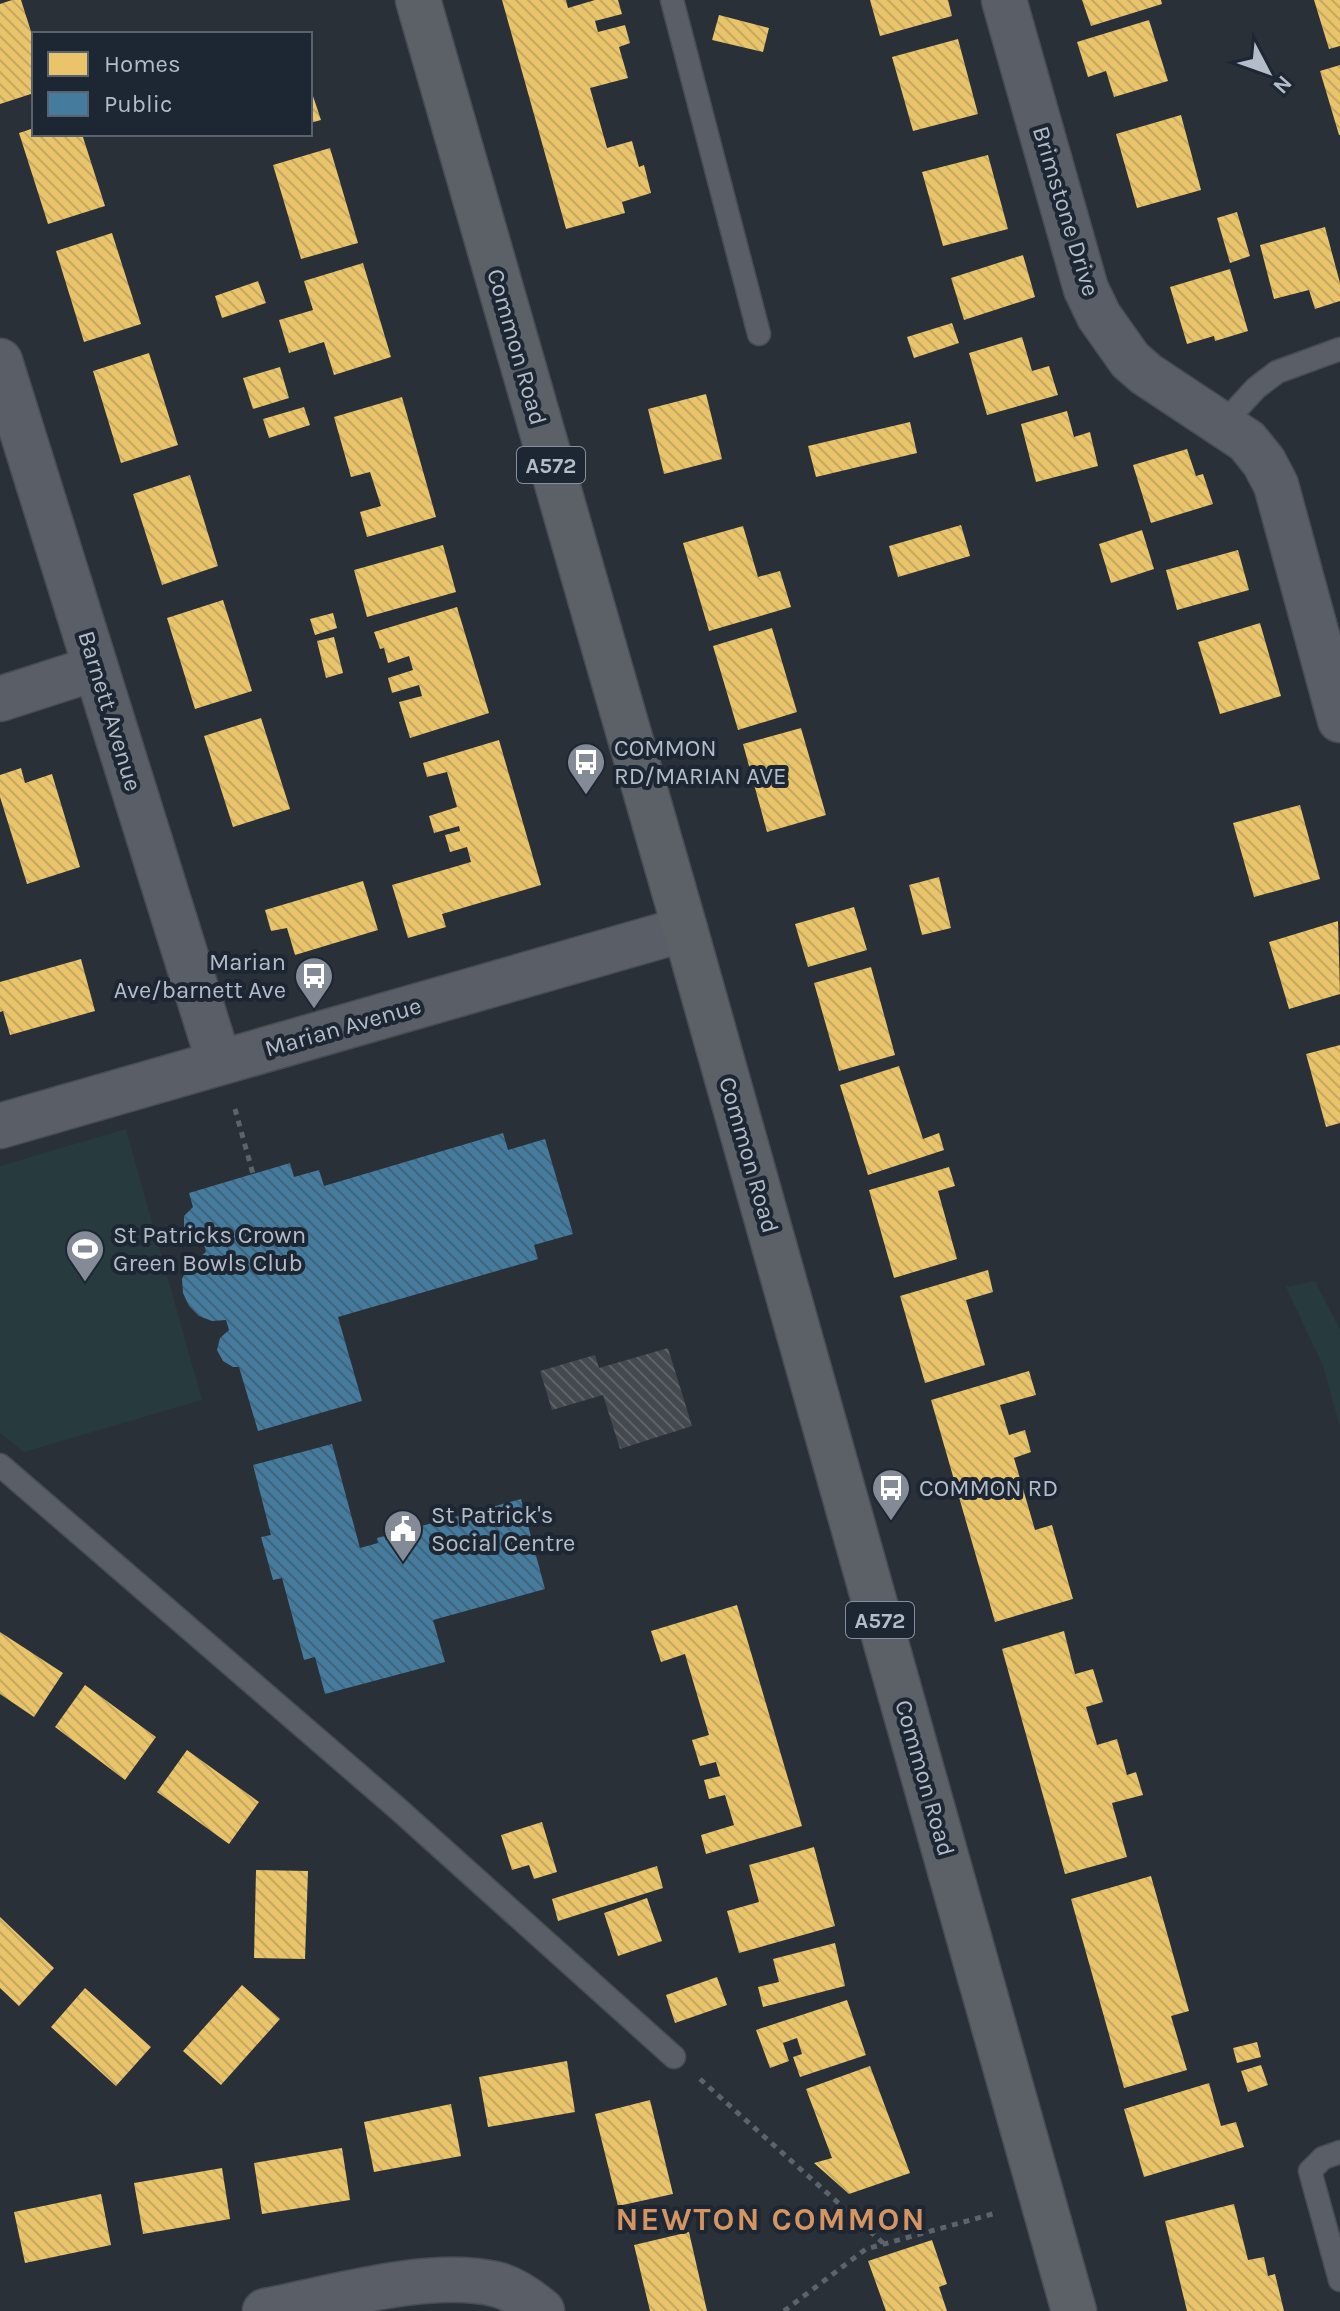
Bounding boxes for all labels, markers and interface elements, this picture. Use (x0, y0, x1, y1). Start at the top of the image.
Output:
legend (32, 32, 312, 136)
north arrow (1228, 32, 1308, 112)
text: Homes (104, 50, 181, 78)
text: N (1267, 70, 1297, 99)
text: Public (104, 90, 172, 118)
street label: Brimstone Drive (1027, 123, 1105, 299)
street label: Common Road (481, 266, 553, 428)
road number: A572 (517, 447, 585, 483)
street label: Barnett Avenue (72, 627, 148, 795)
place label: COMMON RD/MARIAN AVE (614, 734, 786, 790)
bus stop icon: COMMON RD/MARIAN AVE (565, 741, 607, 796)
place label: Marian Ave/barnett Ave (114, 948, 286, 1004)
bus stop icon: Marian Ave/barnett Ave (293, 955, 335, 1010)
street label: Marian Avenue (261, 991, 425, 1063)
street label: Common Road (713, 1074, 785, 1236)
place label: St Patricks Crown Green Bowls Club (113, 1221, 306, 1277)
sports icon: St Patricks Crown Green Bowls Club (64, 1228, 106, 1283)
bus stop icon: COMMON RD (870, 1467, 912, 1522)
place label: COMMON RD (919, 1474, 1058, 1502)
place label: St Patrick's Social Centre (431, 1501, 575, 1557)
public building icon: St Patrick's Social Centre (382, 1508, 424, 1563)
road number: A572 (846, 1602, 914, 1638)
street label: Common Road (889, 1697, 961, 1859)
district label: NEWTON COMMON (616, 2201, 926, 2238)

